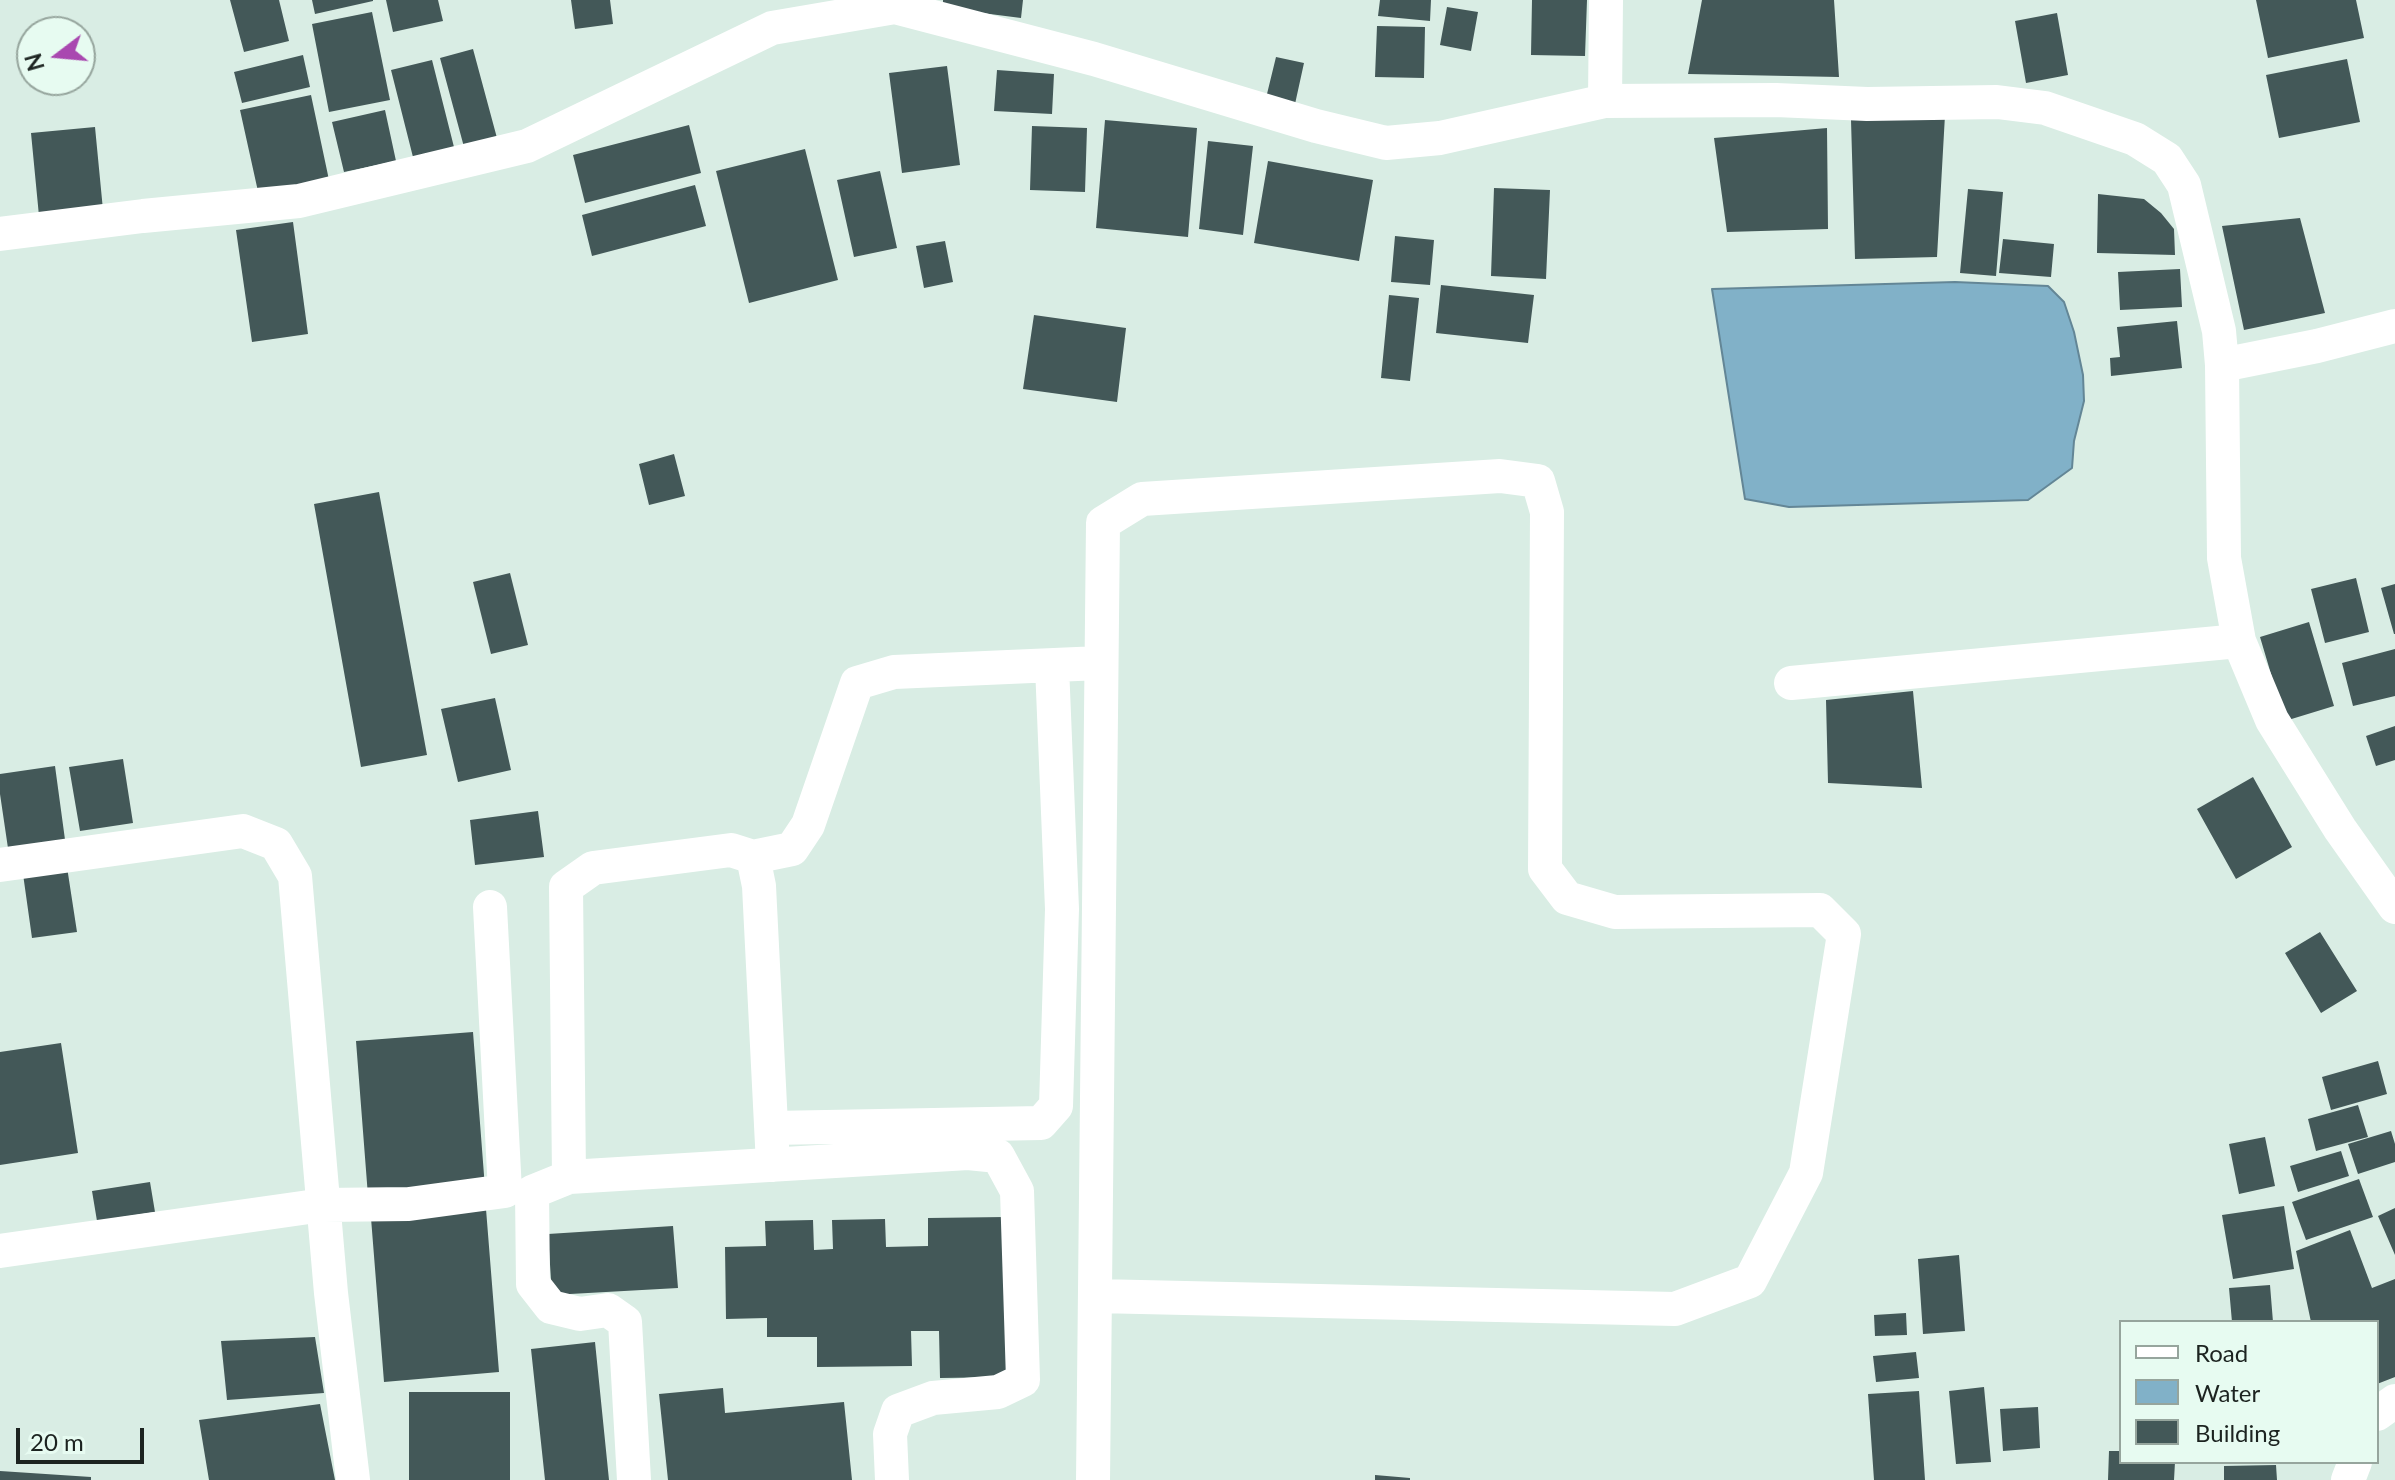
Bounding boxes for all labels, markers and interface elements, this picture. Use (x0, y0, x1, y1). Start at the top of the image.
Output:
north arrow (16, 16, 96, 96)
text: N (19, 50, 50, 74)
legend (2119, 1320, 2379, 1464)
text: Road (2195, 1338, 2248, 1367)
text: Water (2195, 1378, 2260, 1407)
scale bar (20, 1412, 148, 1462)
text: Building (2195, 1418, 2280, 1447)
text: 20 m (30, 1427, 84, 1456)

